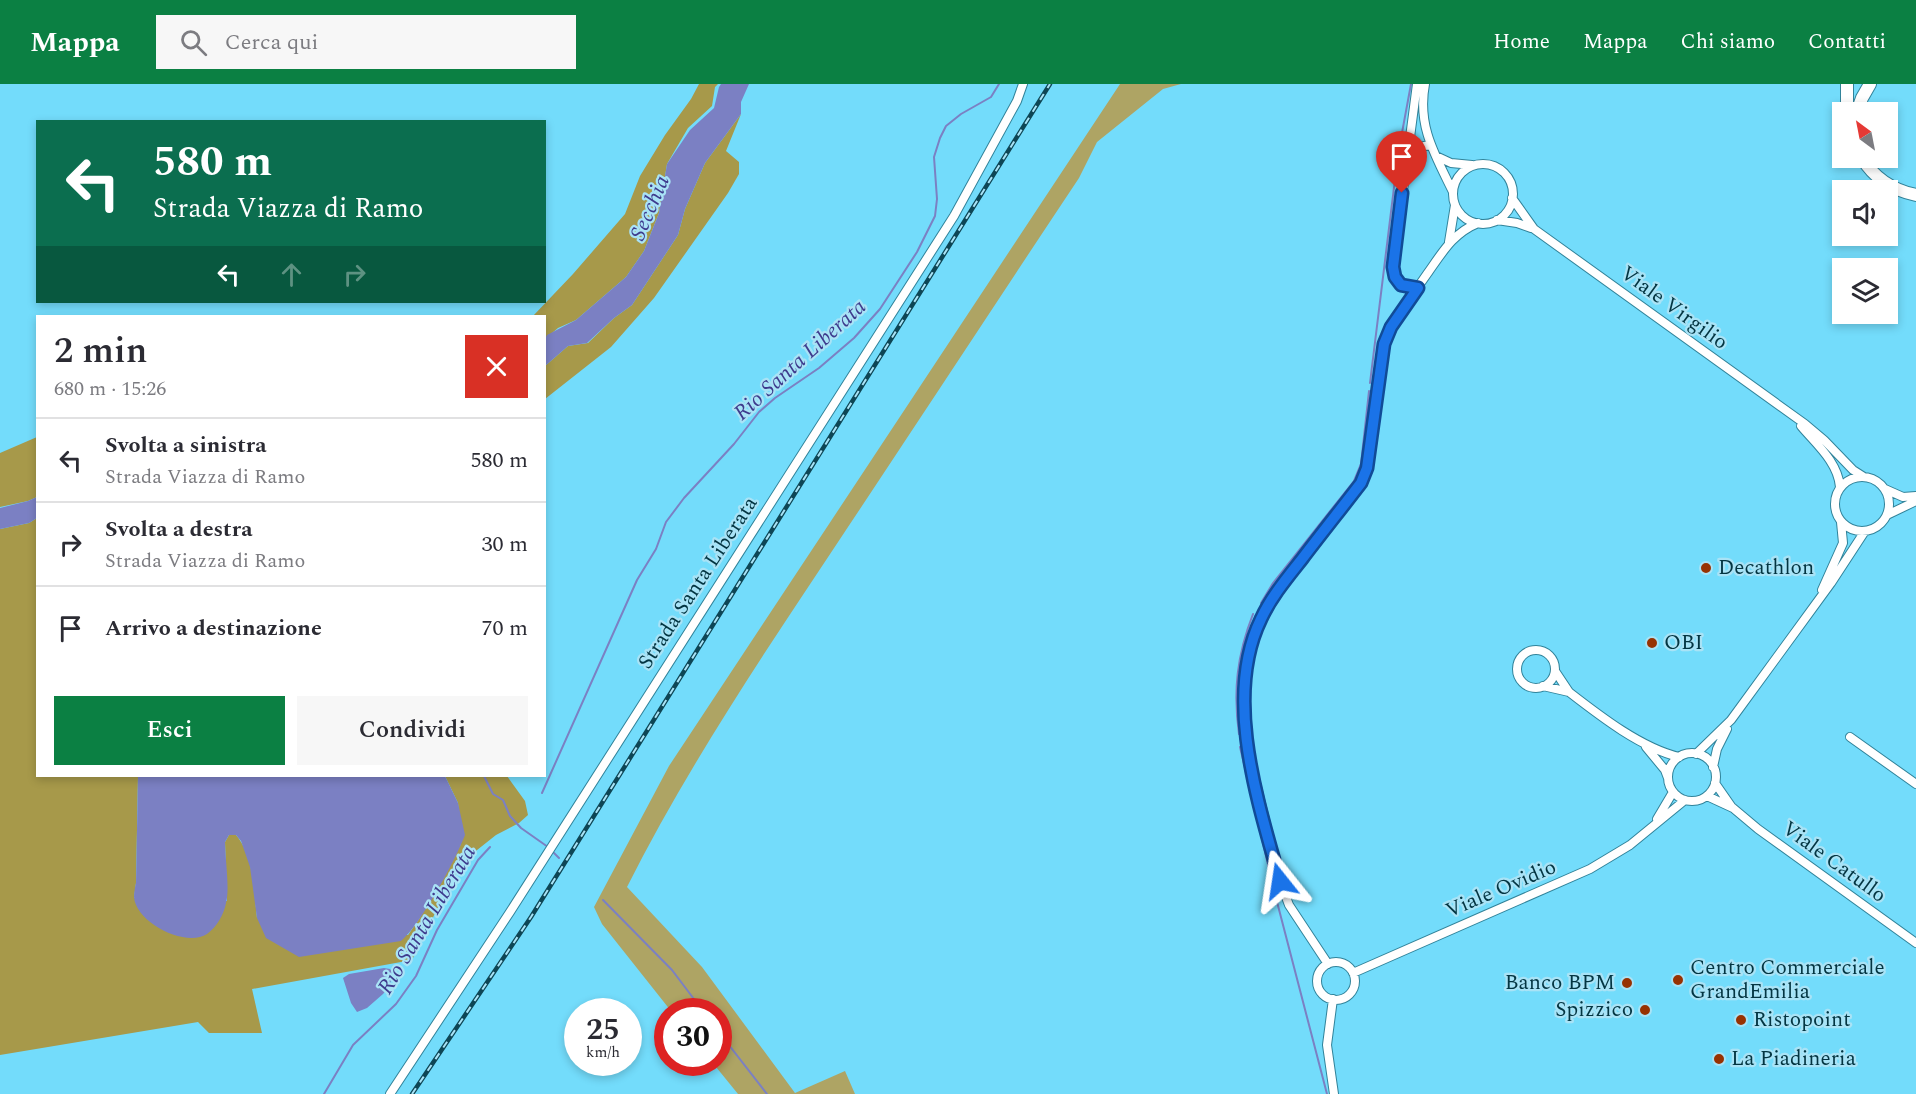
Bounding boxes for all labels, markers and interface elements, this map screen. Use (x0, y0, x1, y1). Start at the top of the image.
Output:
search box (156, 15, 576, 69)
text: Mappa (30, 21, 120, 64)
icon: search (177, 26, 210, 59)
text: Cerca qui (225, 26, 318, 59)
text: Home (1493, 26, 1550, 58)
text: Mappa (1583, 26, 1648, 58)
text: Chi siamo (1681, 26, 1775, 58)
text: Contatti (1808, 26, 1886, 58)
north arrow (1832, 102, 1898, 168)
map controls (1832, 102, 1898, 324)
text: 580 m (153, 131, 272, 194)
pin (1376, 131, 1427, 193)
icon: arrive (1385, 140, 1418, 173)
icon: left (54, 144, 132, 222)
water label: Secchia (622, 170, 678, 246)
button: sound (1832, 180, 1898, 246)
text: Strada Viazza di Ramo (153, 188, 423, 230)
icon: left (212, 258, 245, 291)
icon: ahead (275, 258, 308, 291)
icon: right (338, 258, 371, 291)
street label: Viale Virgilio (1613, 258, 1735, 358)
button: layers (1832, 258, 1898, 324)
water label: Rio Santa Liberata (726, 291, 874, 429)
text: 2 min (54, 324, 147, 379)
button: close (465, 335, 528, 398)
text: 680 m · 15:26 (54, 374, 166, 404)
text: Svolta a sinistra (105, 429, 267, 462)
icon: left (54, 444, 87, 477)
text: 580 m (471, 444, 528, 477)
text: Strada Viazza di Ramo (105, 462, 305, 492)
street label: Strada Santa Liberata (630, 490, 766, 676)
text: Svolta a destra (105, 513, 252, 546)
icon: right (54, 528, 87, 561)
text: 30 m (482, 528, 528, 561)
text: Strada Viazza di Ramo (105, 546, 305, 576)
place label: Decathlon (1718, 552, 1814, 584)
marker: Decathlon (1699, 561, 1713, 575)
icon: arrive (54, 612, 87, 645)
text: Arrivo a destinazione (105, 612, 322, 645)
text: 70 m (482, 612, 528, 645)
place label: OBI (1664, 627, 1703, 659)
marker: OBI (1645, 636, 1659, 650)
button: Esci (54, 696, 285, 765)
button: Condividi (297, 696, 528, 765)
street label: Viale Catullo (1775, 813, 1893, 911)
water label: Rio Santa Liberata (369, 839, 485, 1001)
position arrow (1248, 849, 1312, 913)
street label: Viale Ovidio (1441, 851, 1561, 927)
place label: Centro Commerciale GrandEmilia (1690, 952, 1885, 1008)
place label: Banco BPM (1505, 967, 1615, 999)
marker: Centro Commerciale GrandEmilia (1671, 973, 1685, 987)
marker: Banco BPM (1620, 976, 1634, 990)
place label: Spizzico (1555, 994, 1633, 1026)
speed limit sign: 30 (654, 998, 732, 1076)
marker: Spizzico (1638, 1003, 1652, 1017)
place label: Ristopoint (1753, 1004, 1851, 1036)
text: 25 (586, 1007, 620, 1053)
marker: Ristopoint (1734, 1013, 1748, 1027)
text: km/h (586, 1041, 620, 1064)
place label: La Piadineria (1731, 1043, 1857, 1075)
marker: La Piadineria (1712, 1052, 1726, 1066)

